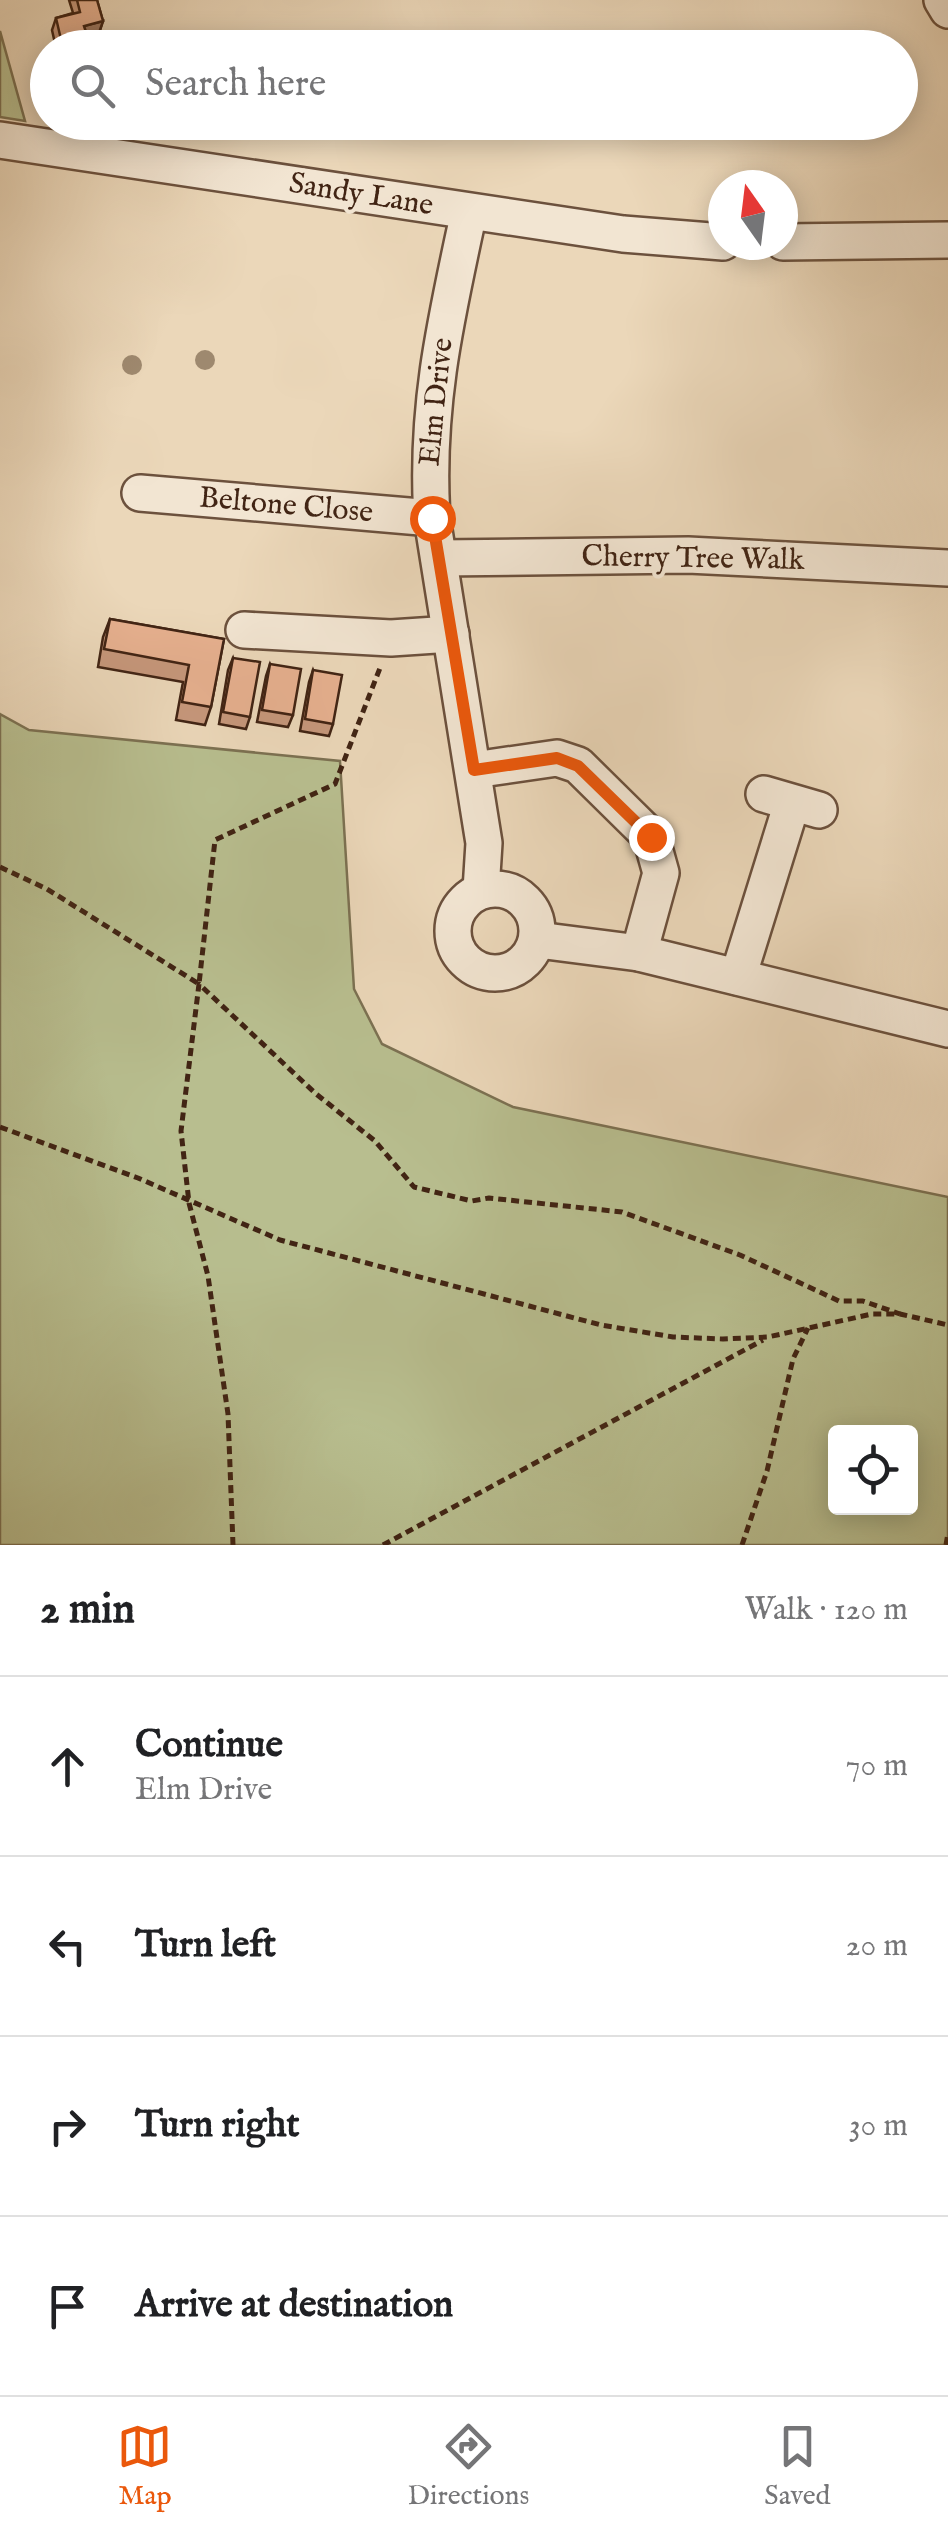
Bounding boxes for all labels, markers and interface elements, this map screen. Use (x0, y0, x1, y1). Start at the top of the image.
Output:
search box (30, 30, 918, 140)
icon: search (65, 58, 120, 113)
text: Search here (145, 61, 326, 109)
street label: Sandy Lane (286, 165, 436, 225)
north arrow (708, 170, 798, 260)
street label: Elm Drive (411, 336, 463, 468)
street label: Beltone Close (197, 479, 375, 533)
route start (410, 496, 456, 542)
street label: Cherry Tree Walk (581, 538, 806, 580)
route end (629, 815, 675, 861)
map controls (828, 1425, 918, 1515)
button: locate (828, 1425, 918, 1515)
text: 2 min (40, 1584, 135, 1637)
text: Walk · 120 m (744, 1590, 908, 1631)
text: Continue (135, 1722, 283, 1770)
icon: ahead (40, 1739, 95, 1794)
text: 70 m (846, 1746, 908, 1787)
text: Elm Drive (135, 1770, 272, 1811)
icon: left (40, 1919, 95, 1974)
text: Turn left (135, 1922, 276, 1970)
text: 20 m (846, 1926, 908, 1967)
icon: right (40, 2099, 95, 2154)
text: Turn right (135, 2102, 299, 2150)
text: 30 m (849, 2106, 908, 2147)
icon: arrive (40, 2279, 95, 2334)
text: Arrive at destination (135, 2282, 453, 2330)
tab: Map (117, 2419, 172, 2514)
tab: Directions (407, 2419, 529, 2514)
tab: Saved (764, 2419, 831, 2514)

